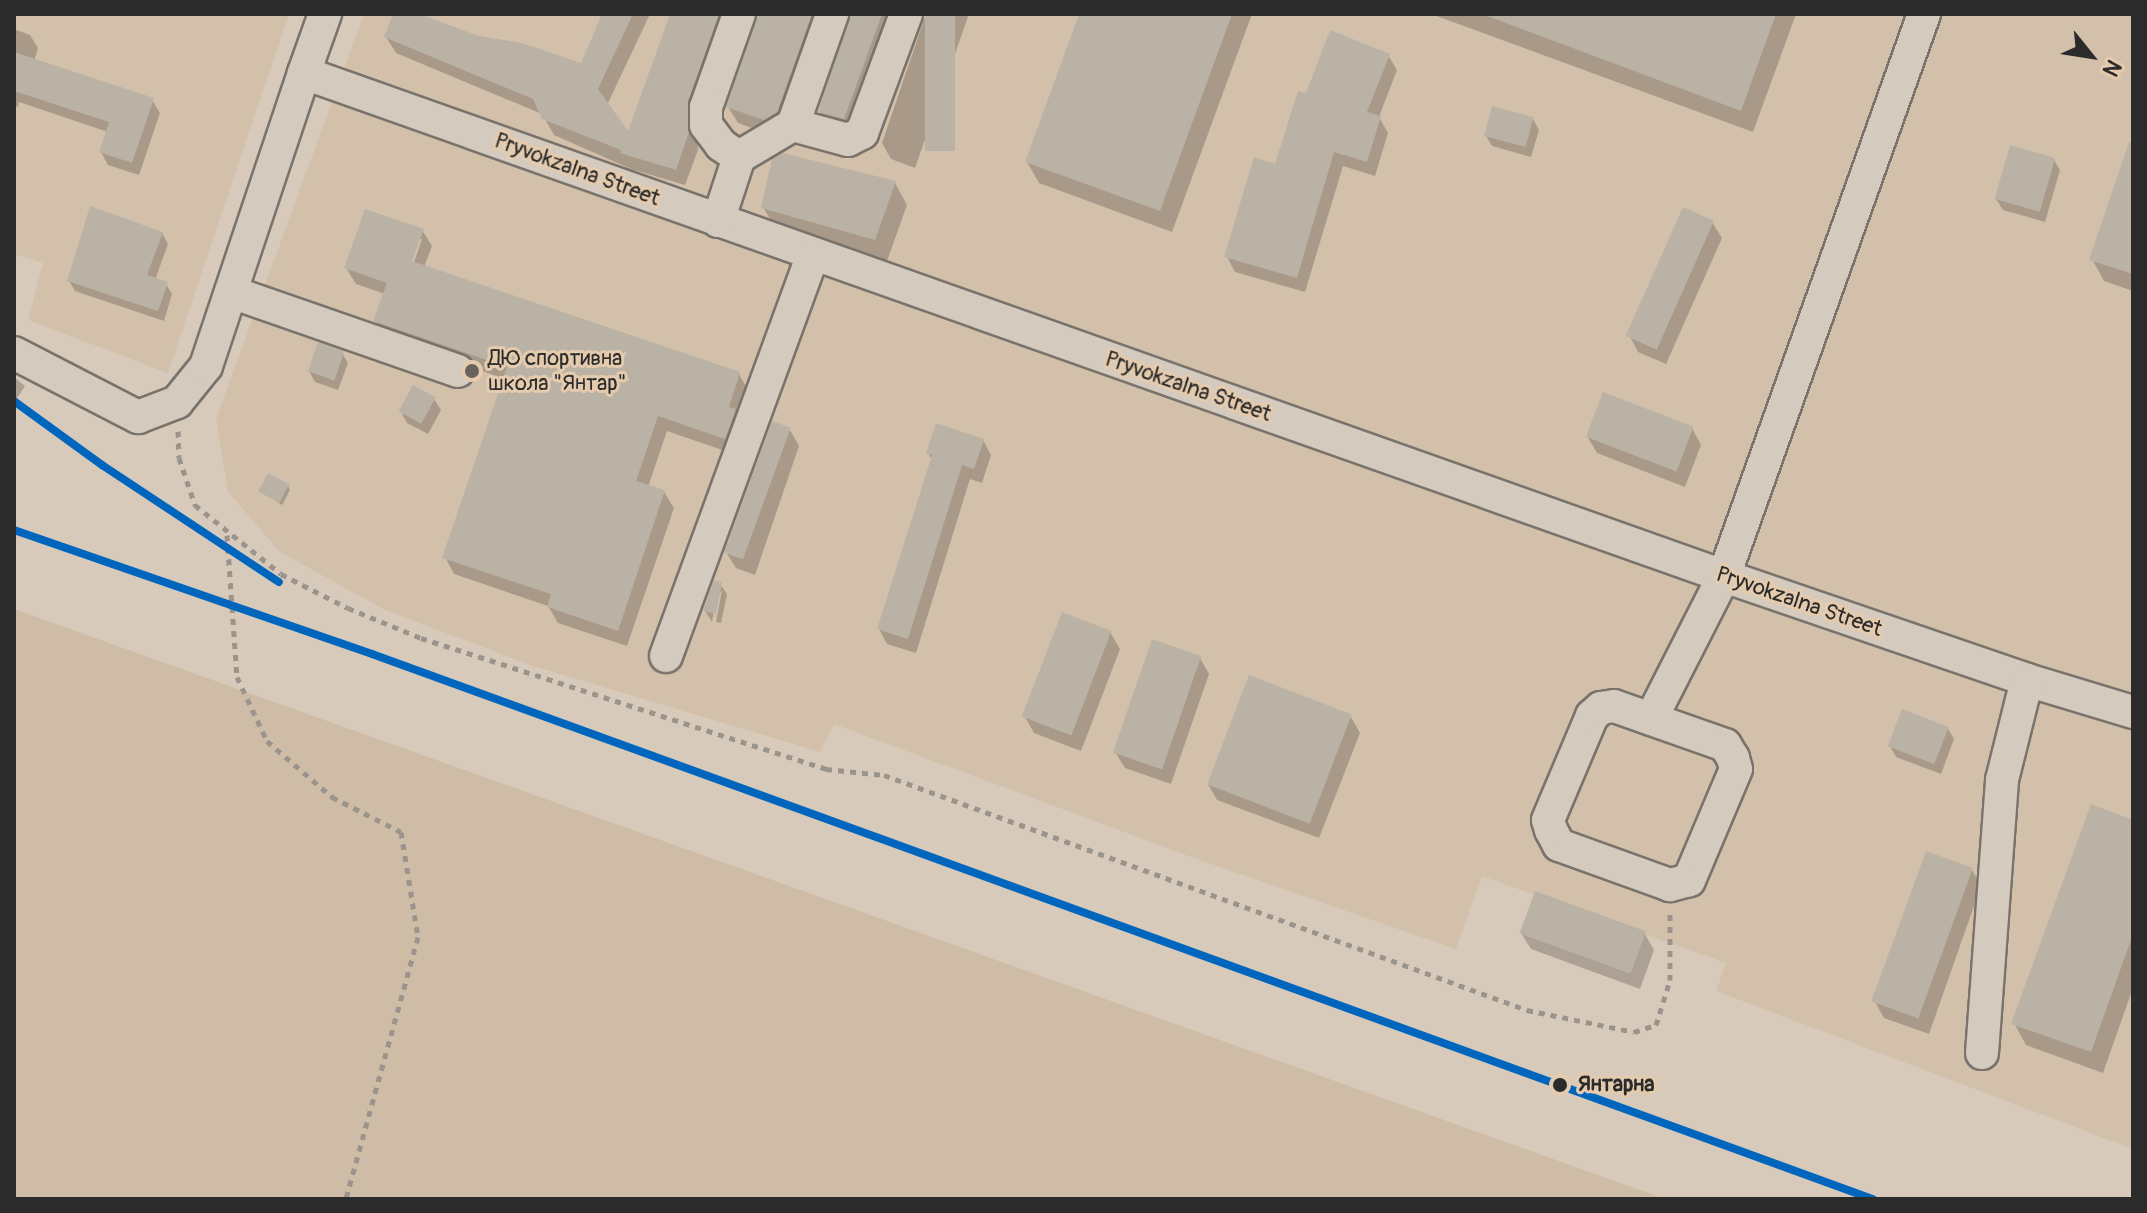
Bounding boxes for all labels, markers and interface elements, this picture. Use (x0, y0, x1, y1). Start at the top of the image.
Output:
north arrow (2051, 16, 2131, 96)
text: N (2096, 55, 2128, 81)
street label: Pryvokzalna Street (491, 128, 663, 212)
place label: ДЮ спортивна школа "Янтар" (488, 345, 627, 396)
street label: Pryvokzalna Street (1101, 346, 1275, 428)
marker: ДЮ спортивна школа "Янтар" (463, 362, 481, 380)
street label: Pryvokzalna Street (1712, 561, 1886, 643)
place label: Янтарна (1578, 1072, 1655, 1098)
marker: Янтарна (1549, 1074, 1571, 1096)

